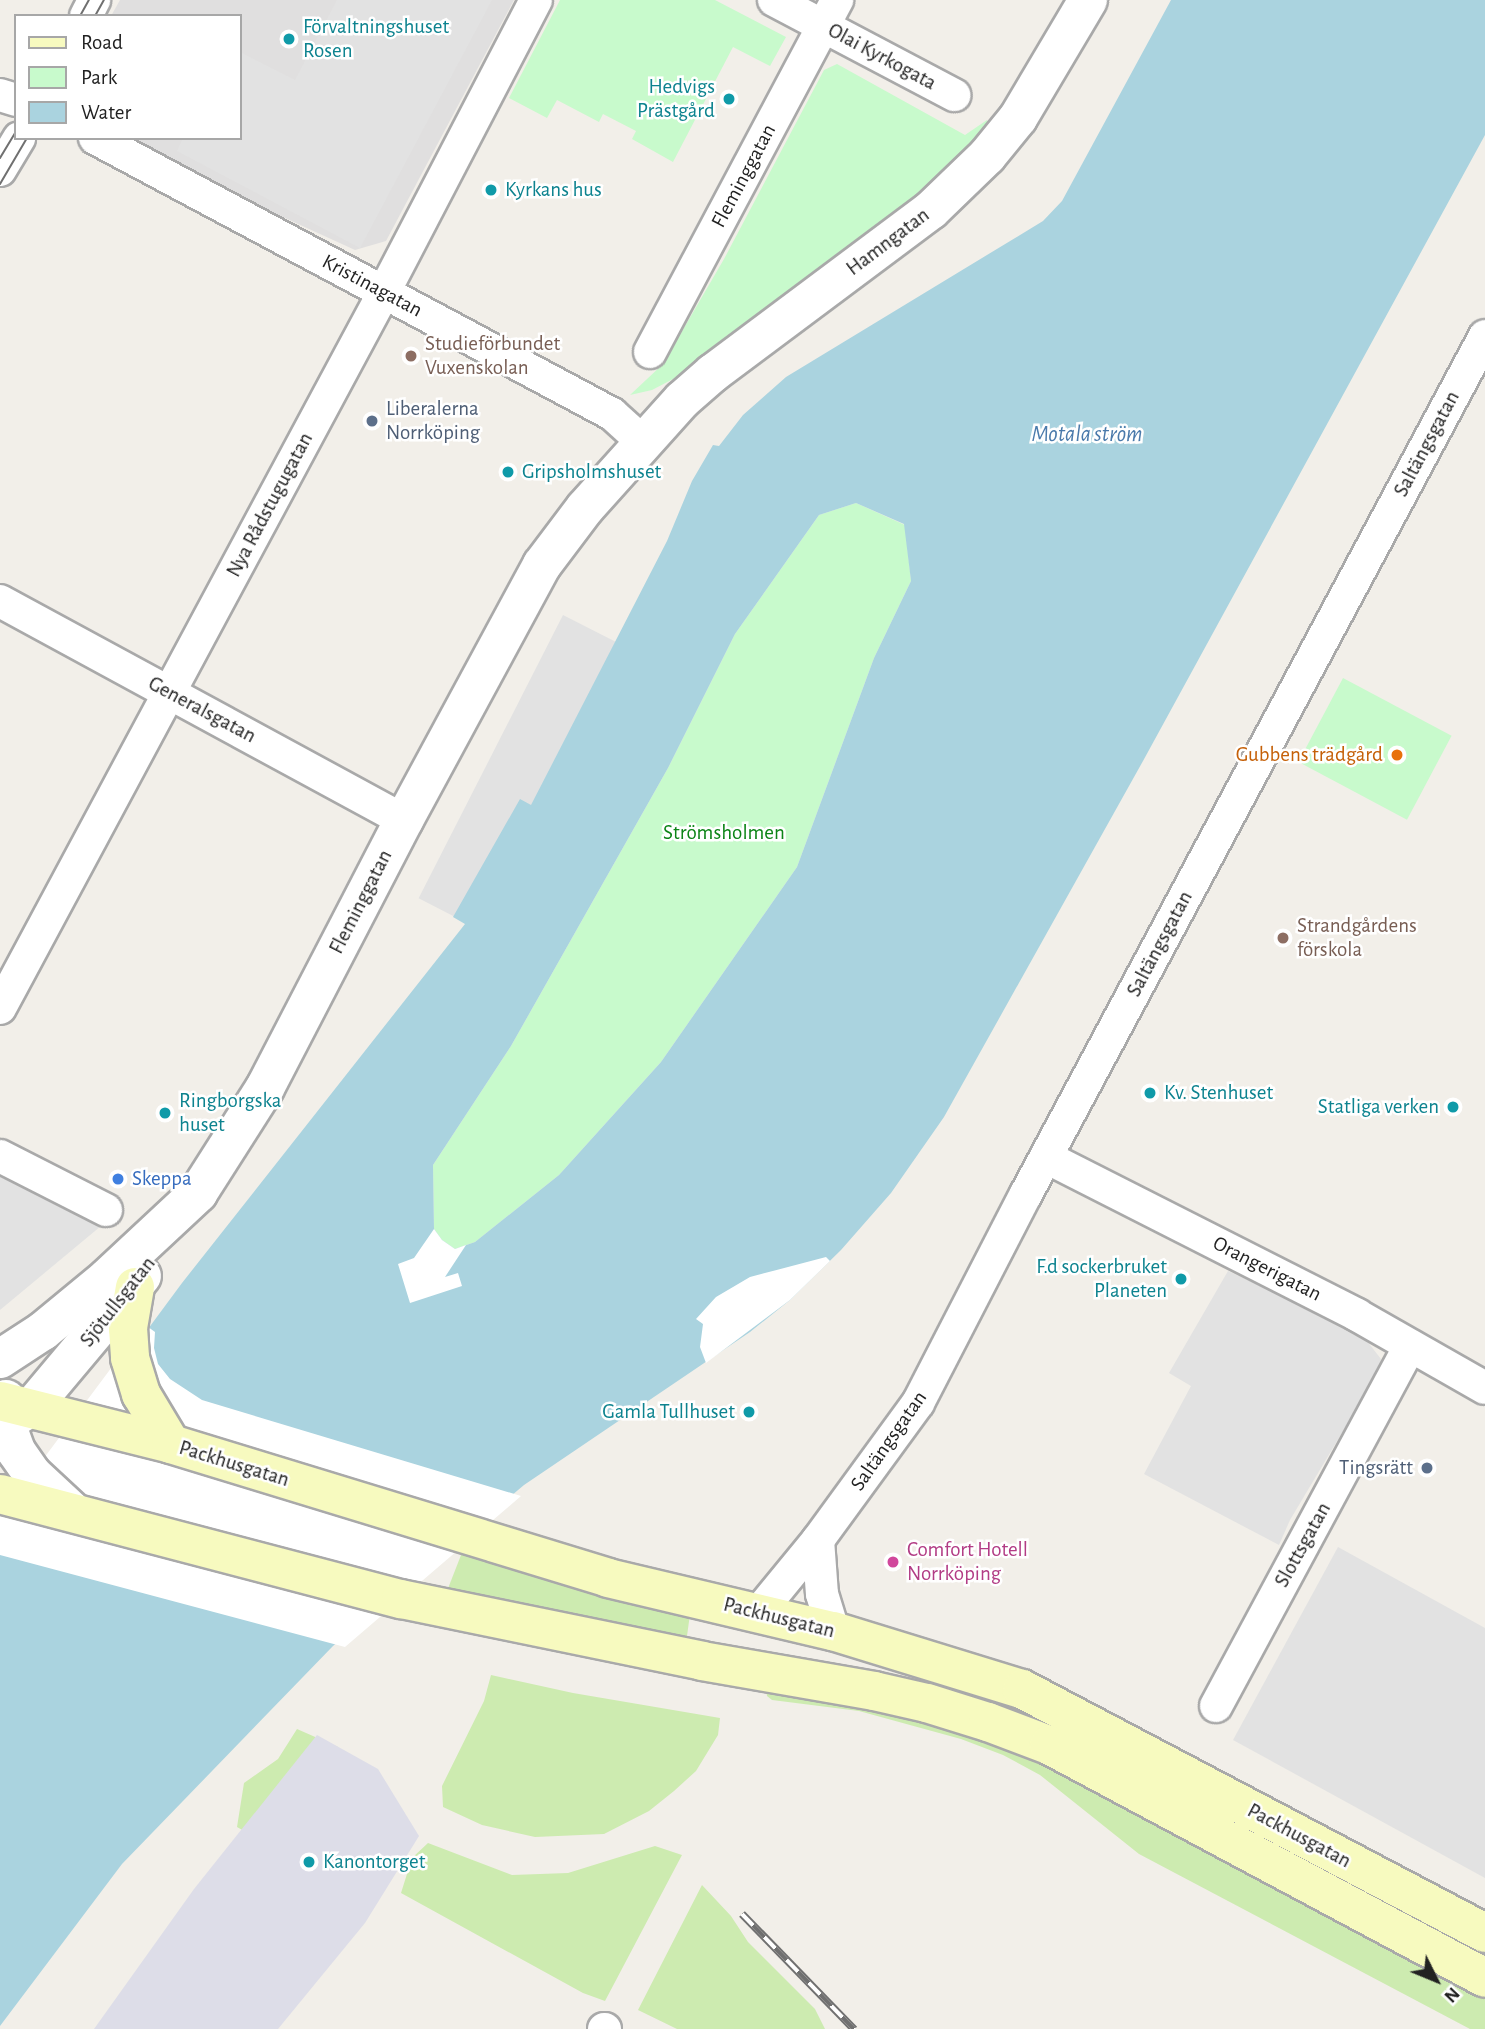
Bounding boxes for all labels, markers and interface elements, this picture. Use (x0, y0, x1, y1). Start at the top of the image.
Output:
legend (14, 14, 242, 140)
place label: Förvaltningshuset Rosen (303, 14, 449, 64)
street label: Olai Kyrkogata (824, 18, 940, 96)
marker: Förvaltningshuset Rosen (281, 31, 297, 47)
text: Road (81, 32, 123, 53)
text: Park (81, 67, 117, 88)
place label: Hedvigs Prästgård (637, 74, 715, 124)
marker: Hedvigs Prästgård (721, 91, 737, 107)
text: Water (81, 102, 131, 123)
street label: Fleminggatan (706, 120, 782, 232)
place label: Kyrkans hus (505, 177, 602, 203)
marker: Kyrkans hus (483, 182, 499, 198)
street label: Hamngatan (841, 203, 935, 281)
street label: Kristinagatan (318, 249, 426, 323)
place label: Studieförbundet Vuxenskolan (425, 331, 560, 381)
marker: Studieförbundet Vuxenskolan (403, 348, 419, 364)
street label: Saltängsgatan (1389, 387, 1465, 501)
place label: Liberalerna Norrköping (386, 396, 480, 446)
marker: Liberalerna Norrköping (364, 413, 380, 429)
water label: Motala ström (1031, 421, 1143, 449)
street label: Nya Rådstugugatan (221, 428, 319, 582)
place label: Gripsholmshuset (522, 459, 661, 485)
marker: Gripsholmshuset (500, 464, 516, 480)
street label: Generalsgatan (144, 671, 260, 749)
place label: Gubbens trädgård (1236, 742, 1383, 768)
marker: Gubbens trädgård (1389, 747, 1405, 763)
park label: Strömsholmen (663, 820, 785, 846)
street label: Fleminggatan (324, 846, 398, 958)
street label: Saltängsgatan (1122, 887, 1198, 1001)
place label: Strandgårdens förskola (1297, 913, 1417, 963)
marker: Strandgårdens förskola (1275, 930, 1291, 946)
place label: Kv. Stenhuset (1164, 1080, 1273, 1106)
marker: Kv. Stenhuset (1142, 1085, 1158, 1101)
place label: Ringborgska huset (179, 1088, 281, 1138)
place label: Statliga verken (1318, 1094, 1439, 1120)
marker: Statliga verken (1445, 1099, 1461, 1115)
marker: Ringborgska huset (157, 1105, 173, 1121)
place label: Skeppa (132, 1166, 192, 1192)
marker: Skeppa (110, 1171, 126, 1187)
street label: Orangerigatan (1208, 1231, 1326, 1307)
street label: Sjötullsgatan (75, 1252, 161, 1352)
place label: F.d sockerbruket Planeten (1036, 1254, 1167, 1304)
marker: F.d sockerbruket Planeten (1173, 1271, 1189, 1287)
street label: Saltängsgatan (845, 1386, 933, 1496)
place label: Gamla Tullhuset (602, 1399, 735, 1425)
marker: Gamla Tullhuset (741, 1404, 757, 1420)
street label: Packhusgatan (176, 1435, 292, 1493)
place label: Tingsrätt (1339, 1455, 1413, 1481)
marker: Tingsrätt (1419, 1460, 1435, 1476)
street label: Slottsgatan (1269, 1498, 1337, 1592)
place label: Comfort Hotell Norrköping (907, 1537, 1028, 1587)
marker: Comfort Hotell Norrköping (885, 1554, 901, 1570)
street label: Packhusgatan (721, 1592, 837, 1644)
street label: Packhusgatan (1243, 1798, 1355, 1874)
place label: Kanontorget (323, 1849, 425, 1875)
marker: Kanontorget (301, 1854, 317, 1870)
north arrow (1401, 1945, 1471, 2015)
text: N (1440, 1983, 1463, 2006)

